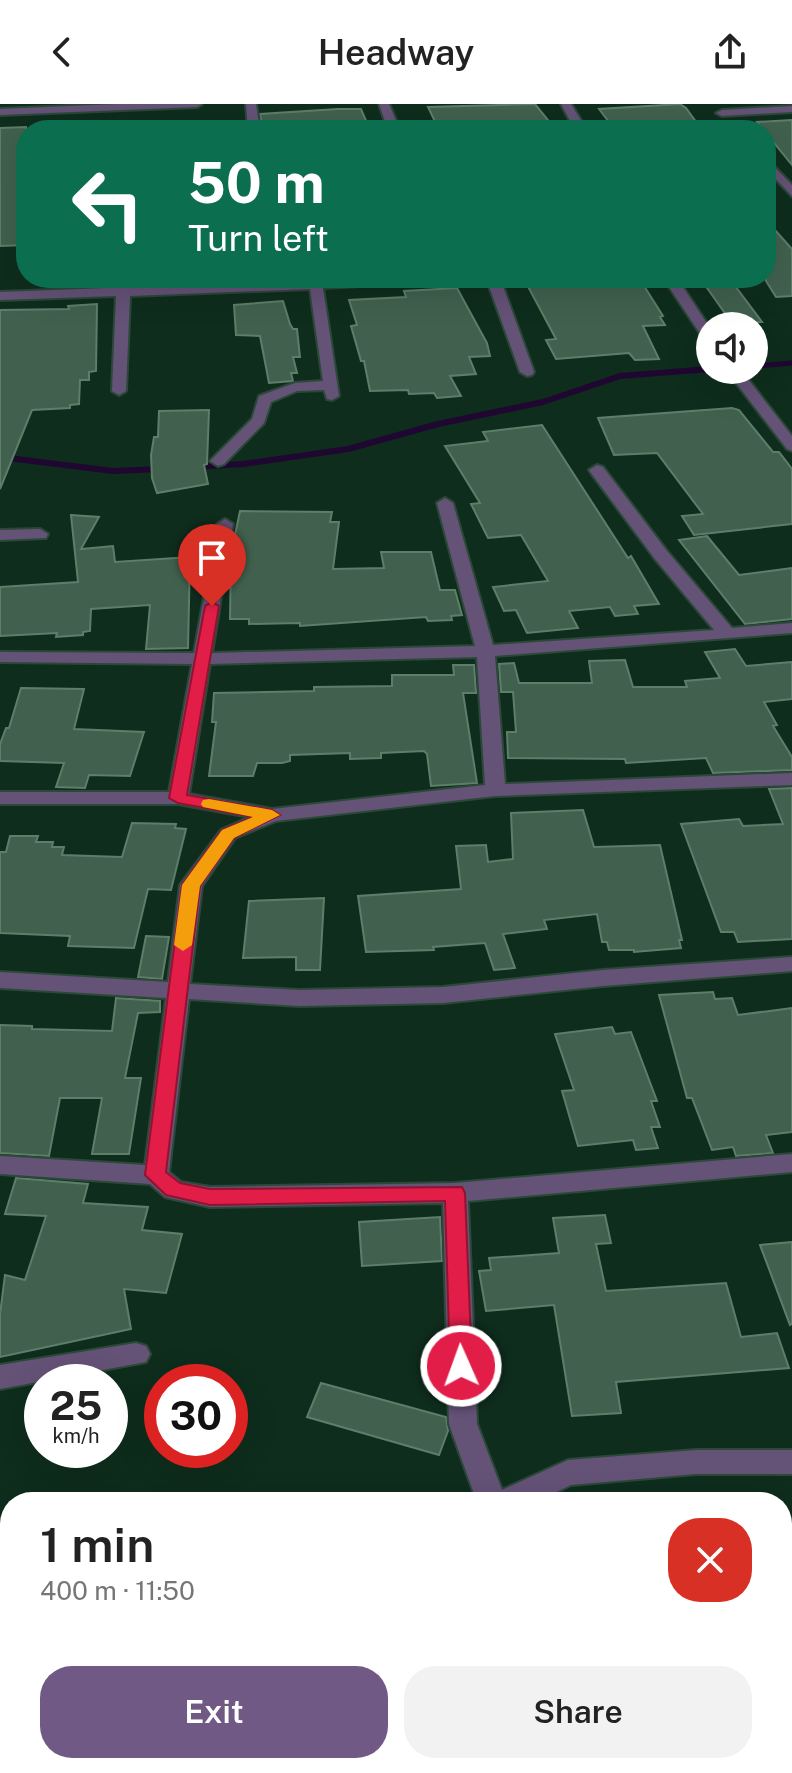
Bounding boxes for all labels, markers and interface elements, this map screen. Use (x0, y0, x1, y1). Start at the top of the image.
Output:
icon: back (40, 30, 84, 74)
icon: share (708, 30, 752, 74)
text: Headway (318, 31, 474, 73)
text: 50 m (188, 150, 325, 216)
icon: left (56, 152, 160, 256)
text: Turn left (188, 217, 329, 259)
map controls (696, 312, 768, 384)
button: sound (696, 312, 768, 384)
pin (178, 524, 246, 606)
icon: arrive (190, 536, 234, 580)
position arrow (419, 1324, 503, 1408)
speed limit sign: 30 (144, 1364, 248, 1468)
text: 25 (50, 1382, 102, 1429)
text: km/h (52, 1424, 100, 1448)
text: 1 min (40, 1516, 154, 1573)
button: close (668, 1518, 752, 1602)
text: 400 m · 11:50 (40, 1575, 195, 1606)
button: Exit (40, 1666, 388, 1758)
button: Share (404, 1666, 752, 1758)

